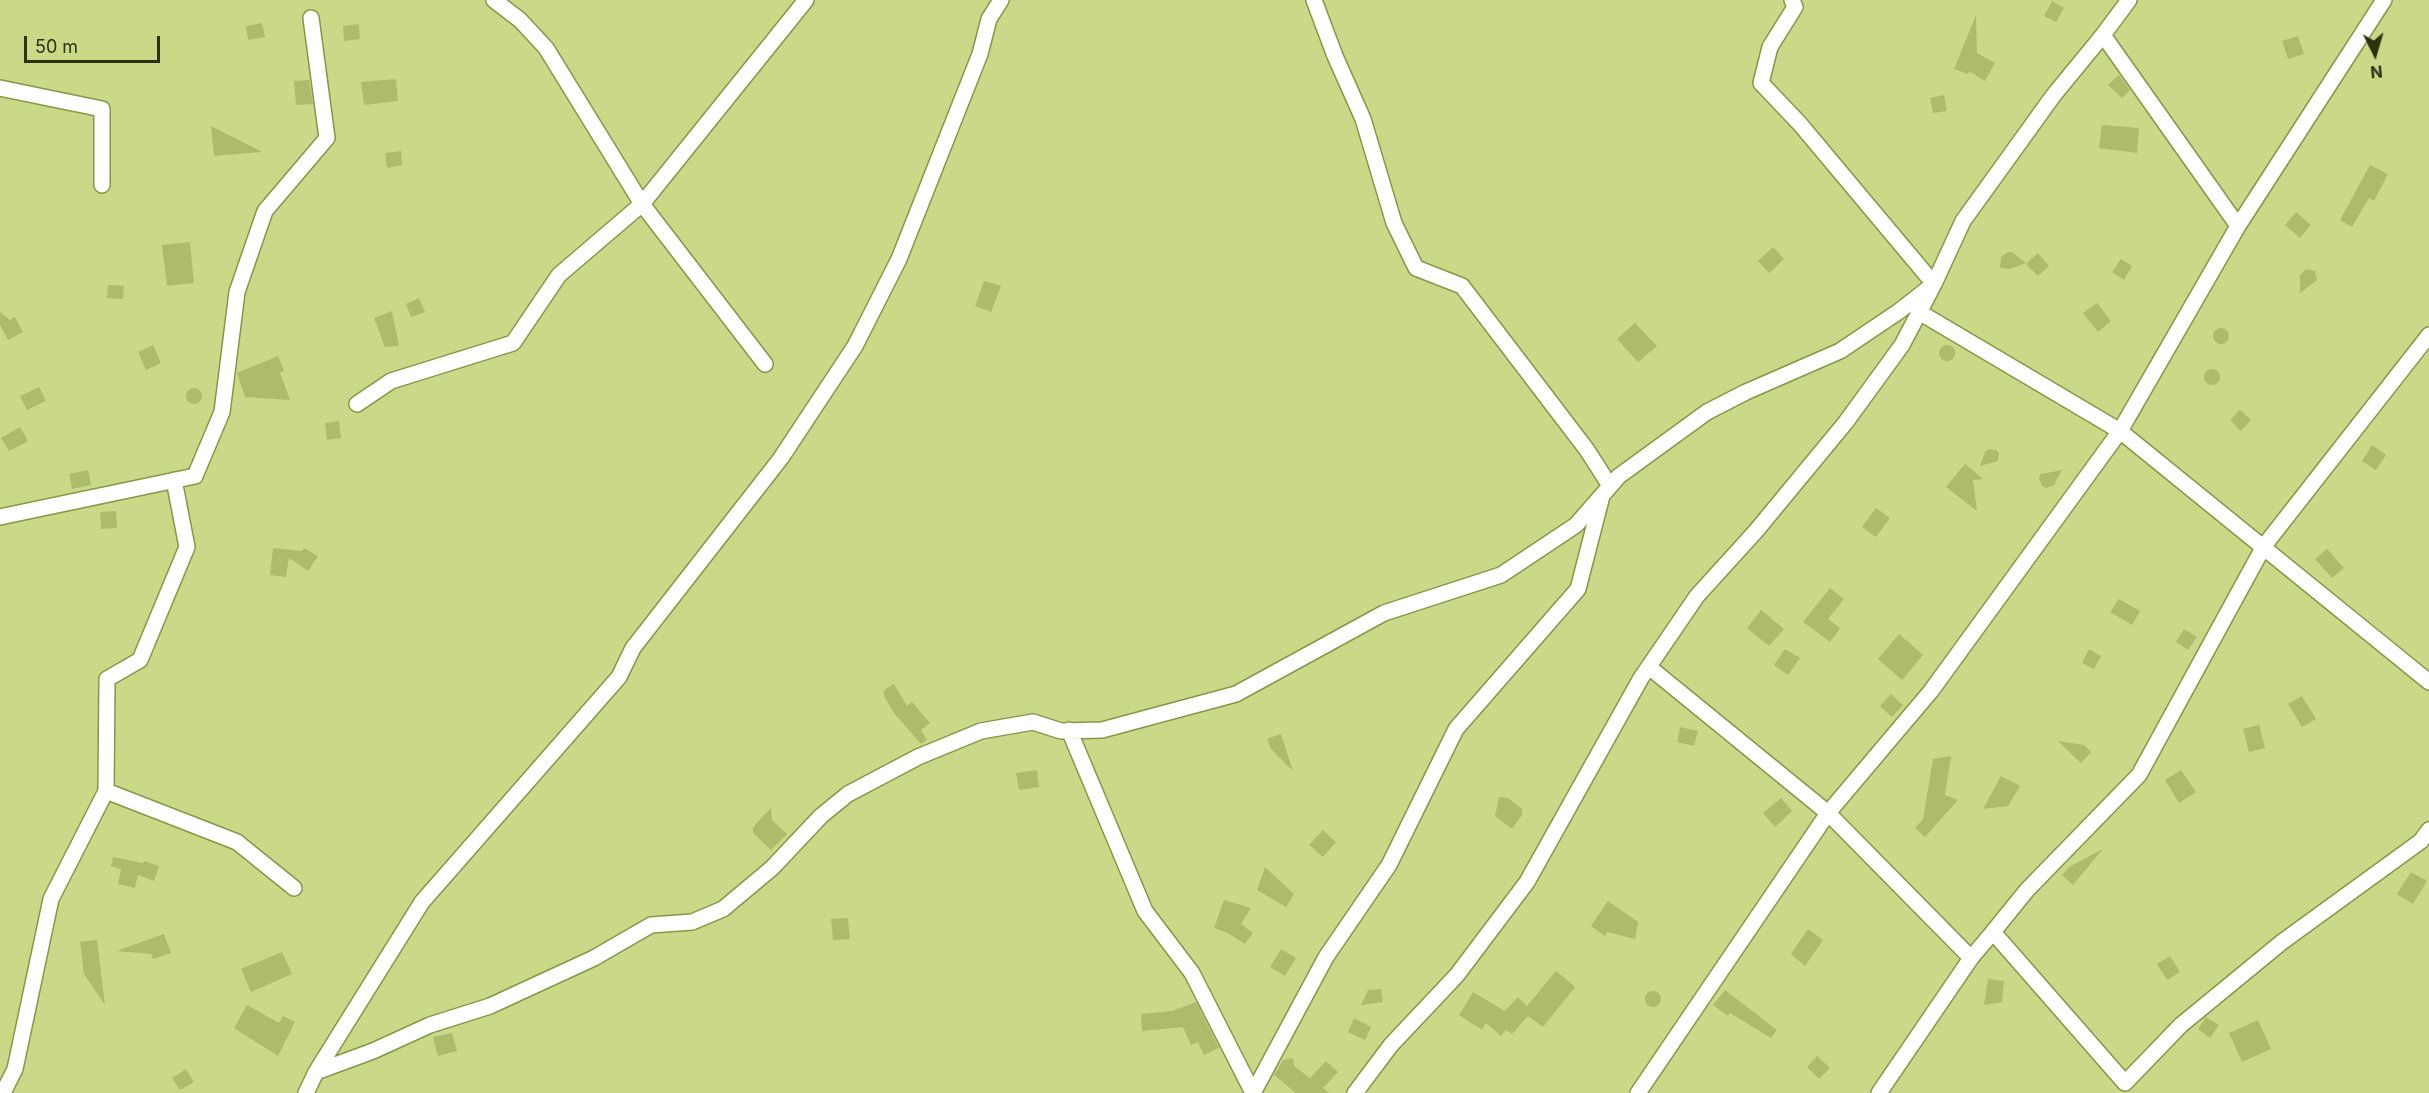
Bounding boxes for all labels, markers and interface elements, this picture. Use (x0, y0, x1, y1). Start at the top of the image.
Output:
scale bar (27, 24, 164, 62)
north arrow (2345, 24, 2405, 84)
text: 50 m (35, 36, 78, 57)
text: N (2370, 61, 2384, 82)

